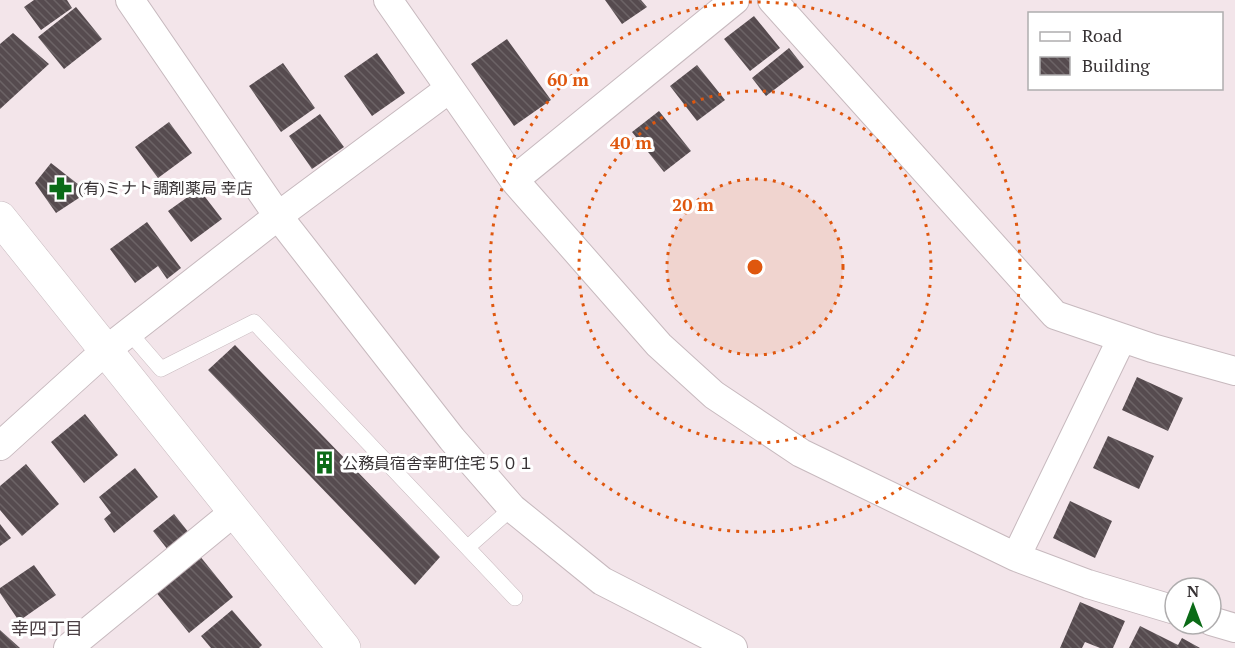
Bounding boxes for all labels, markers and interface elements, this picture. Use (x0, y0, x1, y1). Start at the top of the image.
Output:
legend (1028, 12, 1223, 90)
text: Road (1082, 23, 1122, 47)
text: Building (1082, 53, 1150, 77)
text: 60 m (547, 67, 589, 91)
text: 40 m (610, 130, 652, 154)
pharmacy icon: (有)ミナト調剤薬局 幸店 (47, 175, 73, 201)
place label: (有)ミナト調剤薬局 幸店 (78, 177, 253, 199)
text: 20 m (672, 192, 714, 216)
centre of rings (745, 257, 765, 277)
building icon: 公務員宿舎幸町住宅５０１ (311, 450, 337, 476)
place label: 公務員宿舎幸町住宅５０１ (342, 452, 534, 474)
north arrow (1163, 576, 1223, 636)
text: N (1187, 580, 1199, 602)
district label: 幸四丁目 (11, 616, 83, 640)

